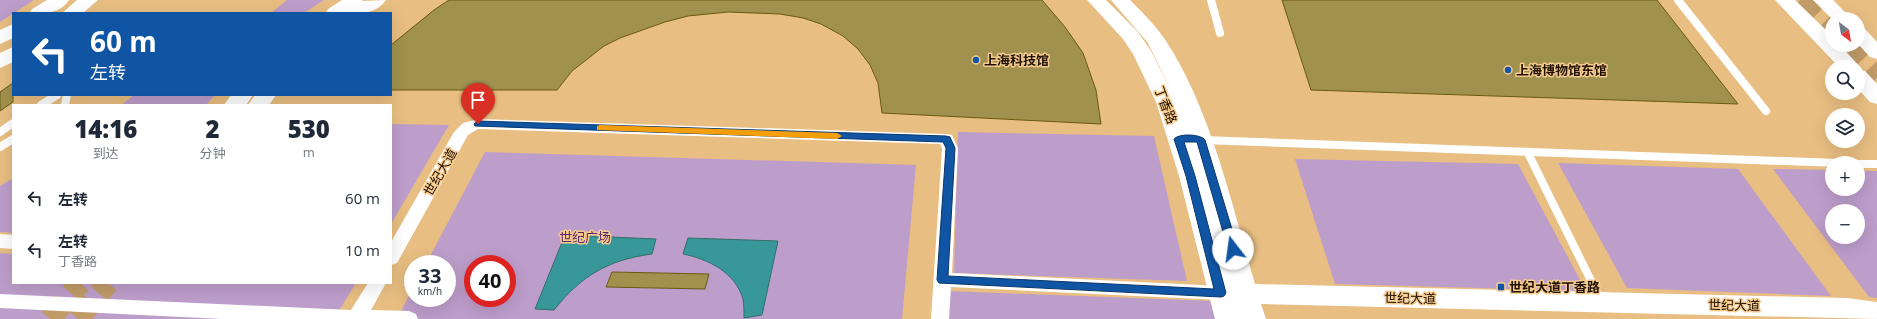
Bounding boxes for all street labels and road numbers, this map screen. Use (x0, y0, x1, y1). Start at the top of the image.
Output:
street label: 丁香路 (1151, 84, 1181, 126)
street label: 世纪大道 (419, 145, 461, 199)
street label: 世纪大道 (1384, 289, 1436, 307)
street label: 世纪大道 (1708, 296, 1760, 314)

